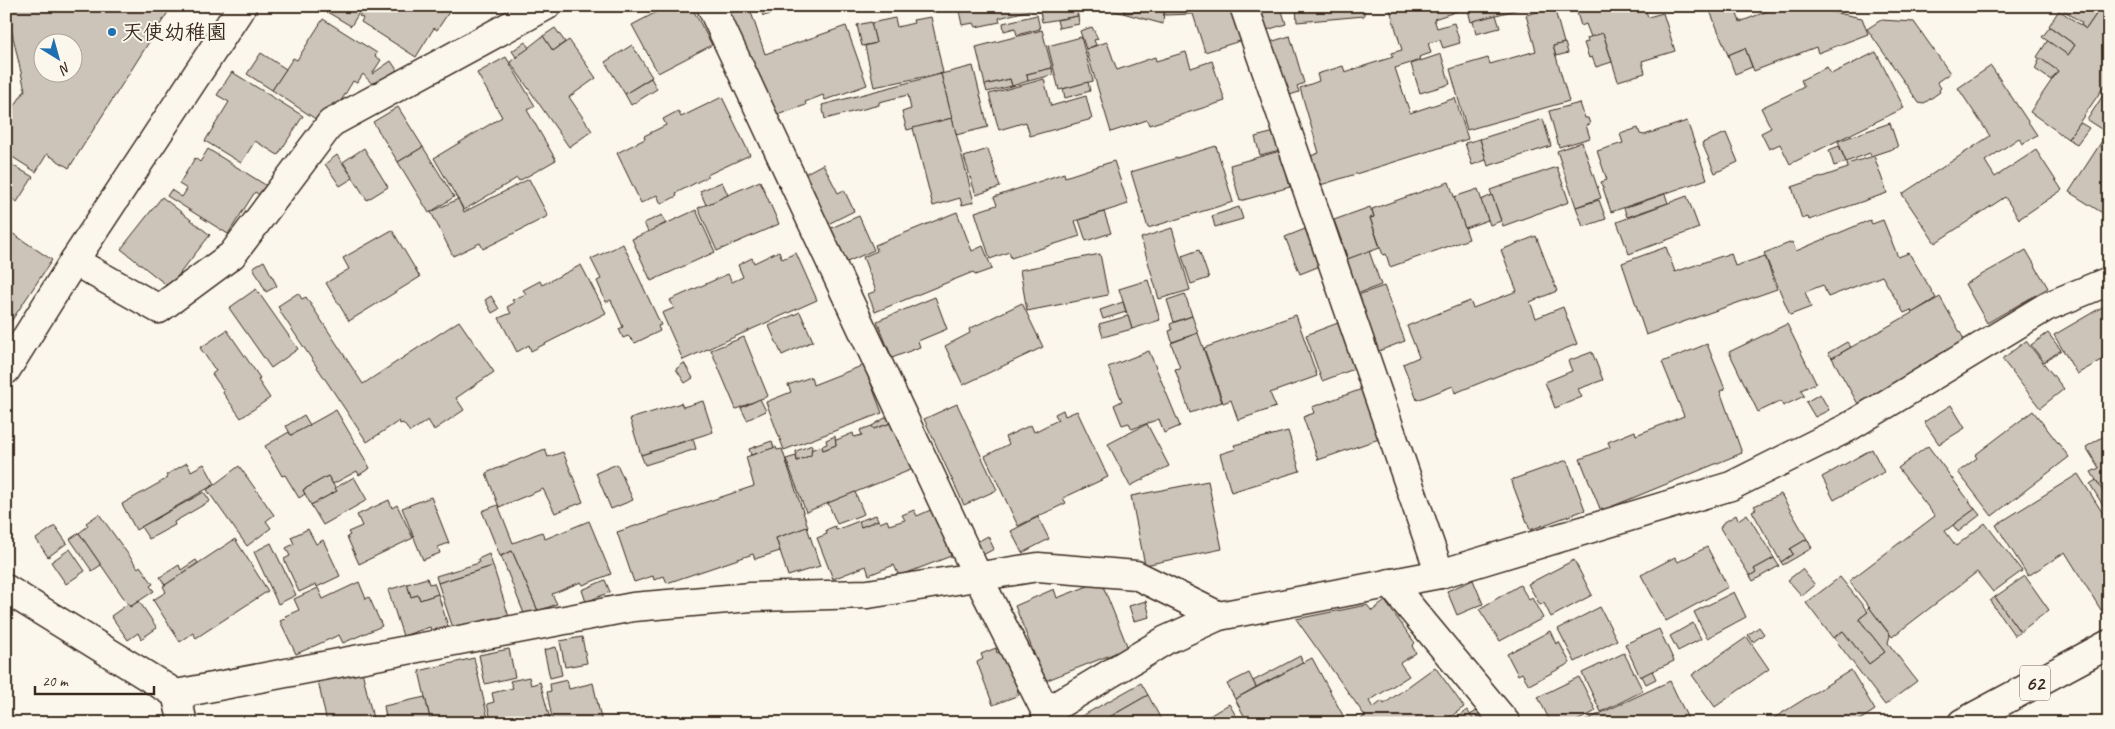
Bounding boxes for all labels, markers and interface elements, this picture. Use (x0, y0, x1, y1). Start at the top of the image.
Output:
place label: 天使幼稚園 (122, 19, 227, 45)
marker: 天使幼稚園 (106, 26, 118, 38)
north arrow (32, 32, 82, 82)
text: N (55, 59, 74, 79)
scale bar (35, 664, 154, 696)
road number: 62 (2020, 666, 2050, 700)
text: 20 m (42, 672, 69, 691)

